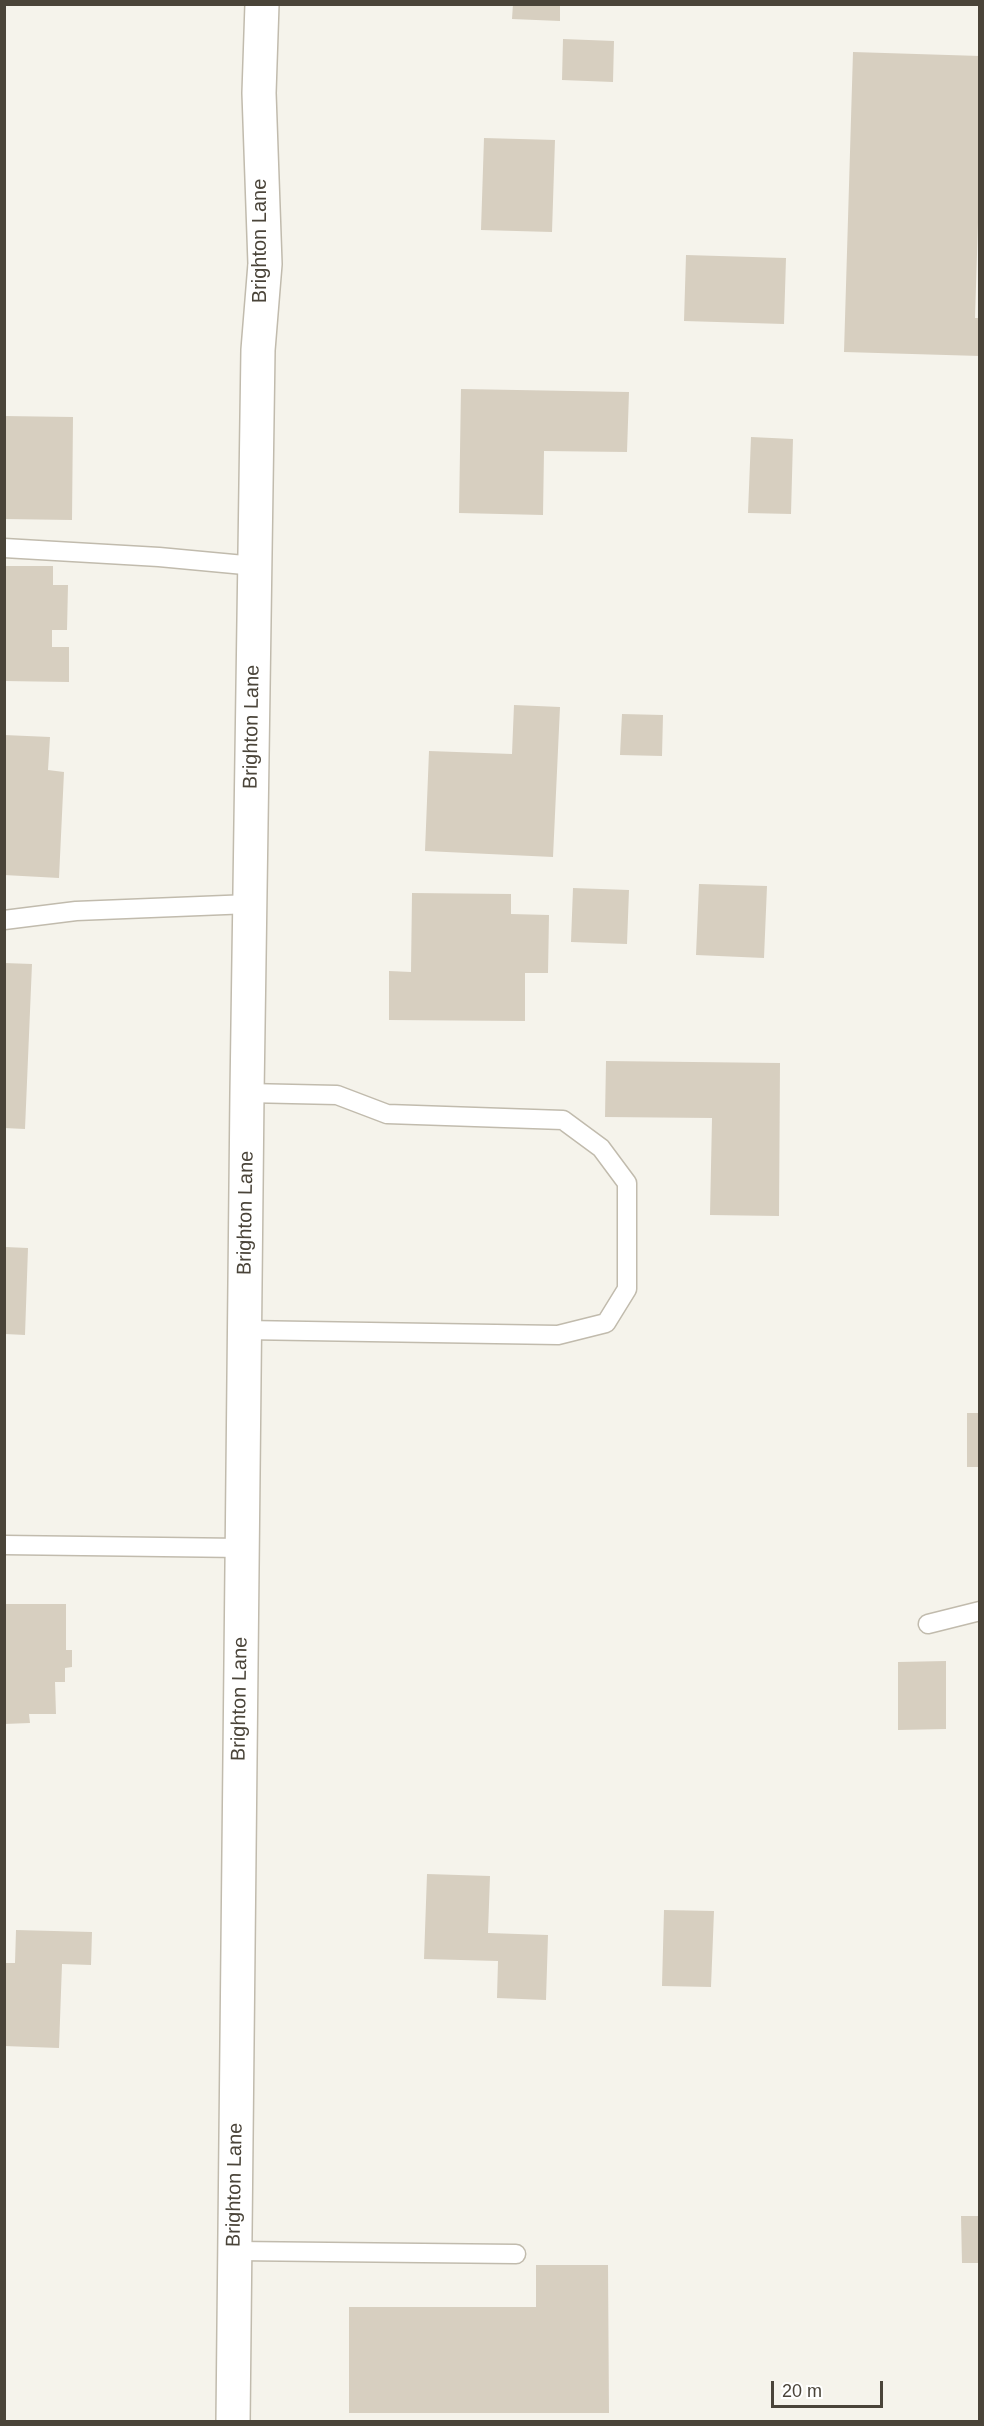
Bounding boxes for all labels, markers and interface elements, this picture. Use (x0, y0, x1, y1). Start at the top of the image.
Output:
street label: Brighton Lane (248, 179, 272, 303)
street label: Brighton Lane (239, 665, 265, 789)
street label: Brighton Lane (233, 1151, 259, 1275)
street label: Brighton Lane (227, 1637, 253, 1761)
street label: Brighton Lane (222, 2123, 248, 2247)
scale bar (774, 2369, 886, 2407)
text: 20 m (782, 2381, 822, 2401)

